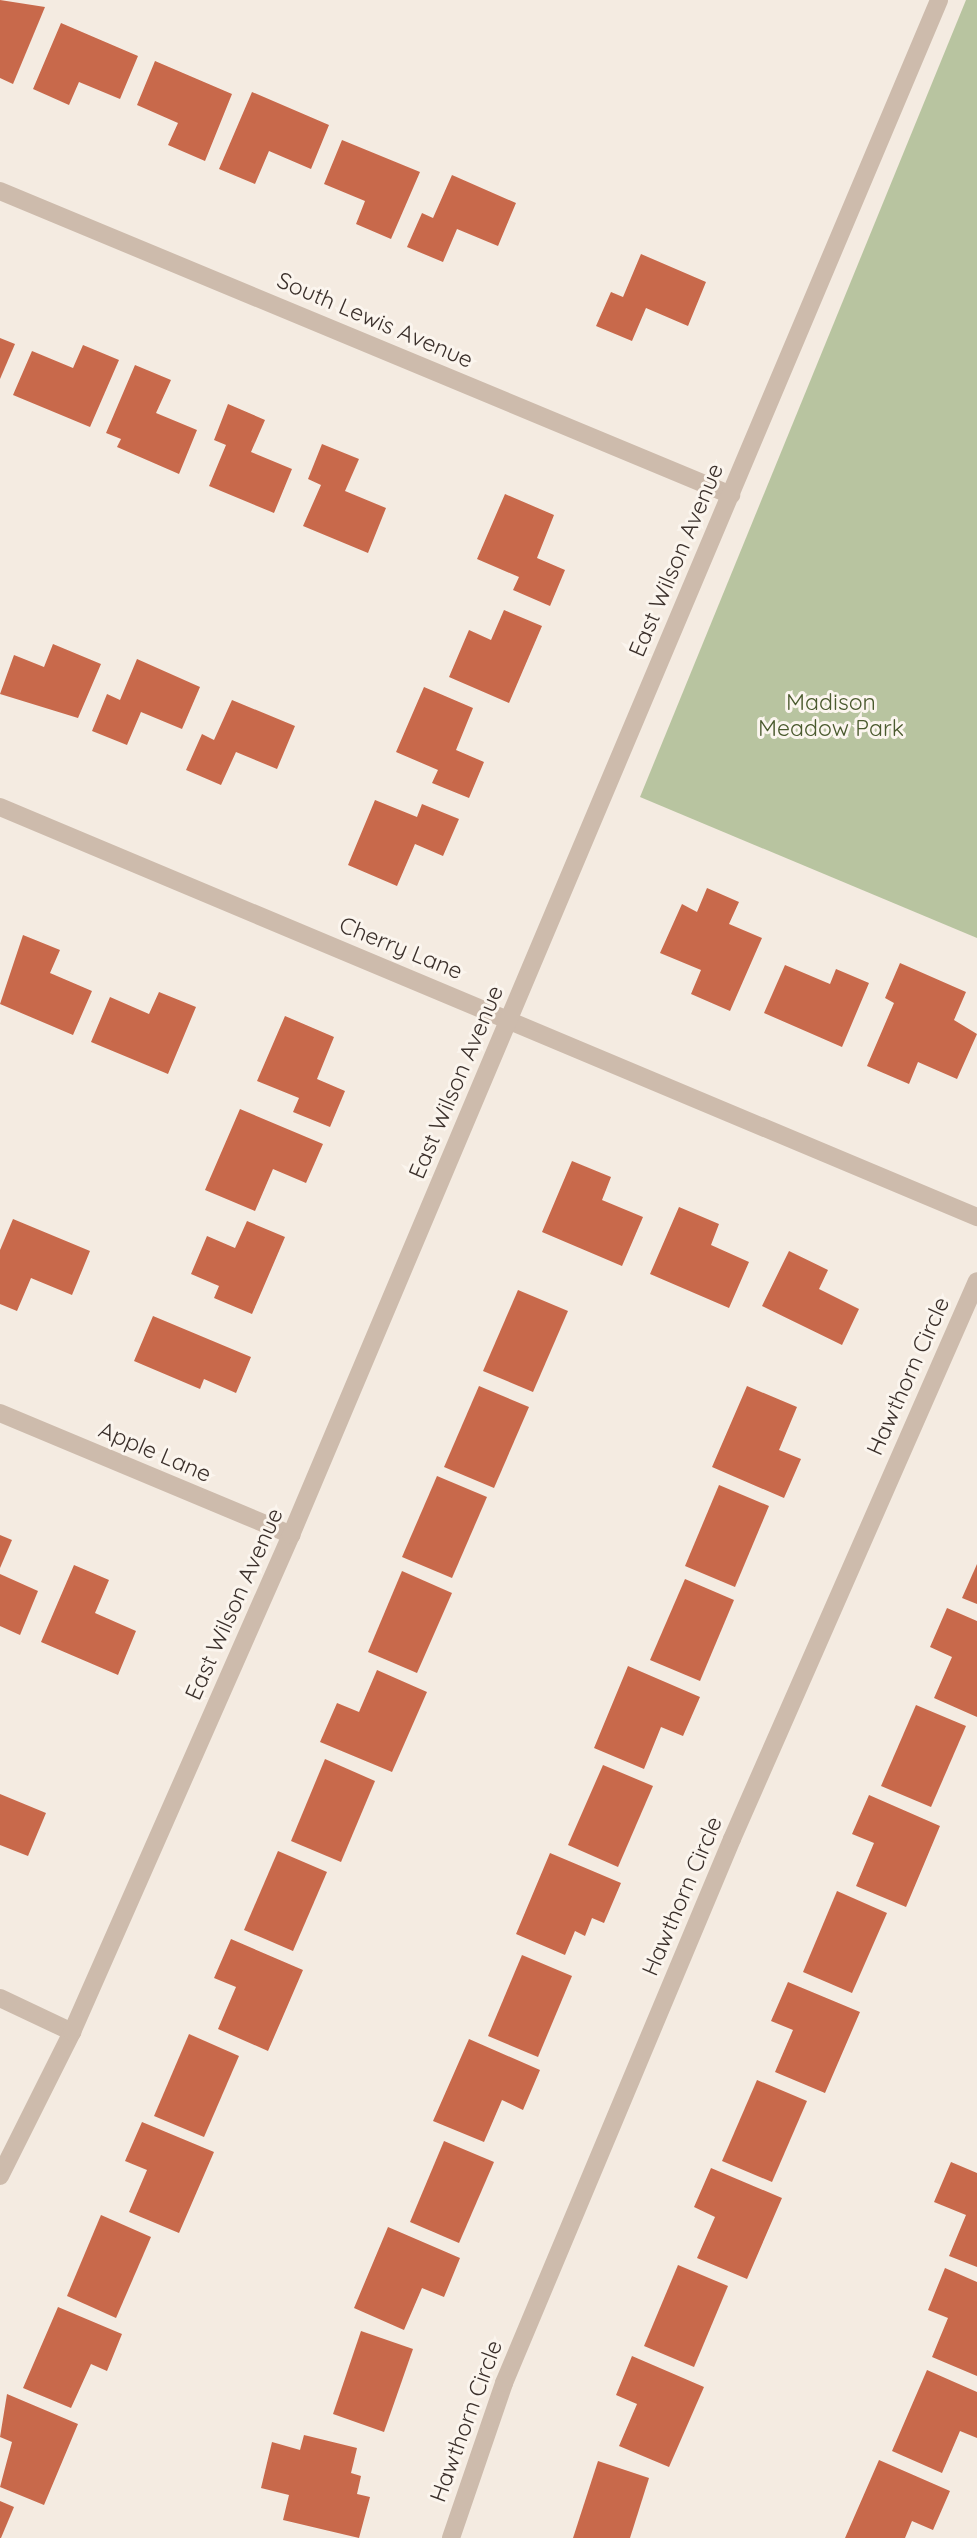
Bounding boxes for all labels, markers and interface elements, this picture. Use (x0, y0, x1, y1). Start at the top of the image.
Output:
street label: South Lewis Avenue (273, 266, 477, 374)
street label: East Wilson Avenue (623, 459, 729, 661)
park label: Madison Meadow Park (758, 688, 904, 742)
street label: Cherry Lane (335, 911, 467, 985)
street label: East Wilson Avenue (403, 981, 509, 1183)
street label: Hawthorn Circle (861, 1293, 955, 1459)
street label: Apple Lane (95, 1416, 215, 1488)
street label: East Wilson Avenue (179, 1504, 289, 1704)
street label: Hawthorn Circle (636, 1812, 728, 1980)
street label: Hawthorn Circle (424, 2336, 508, 2506)

